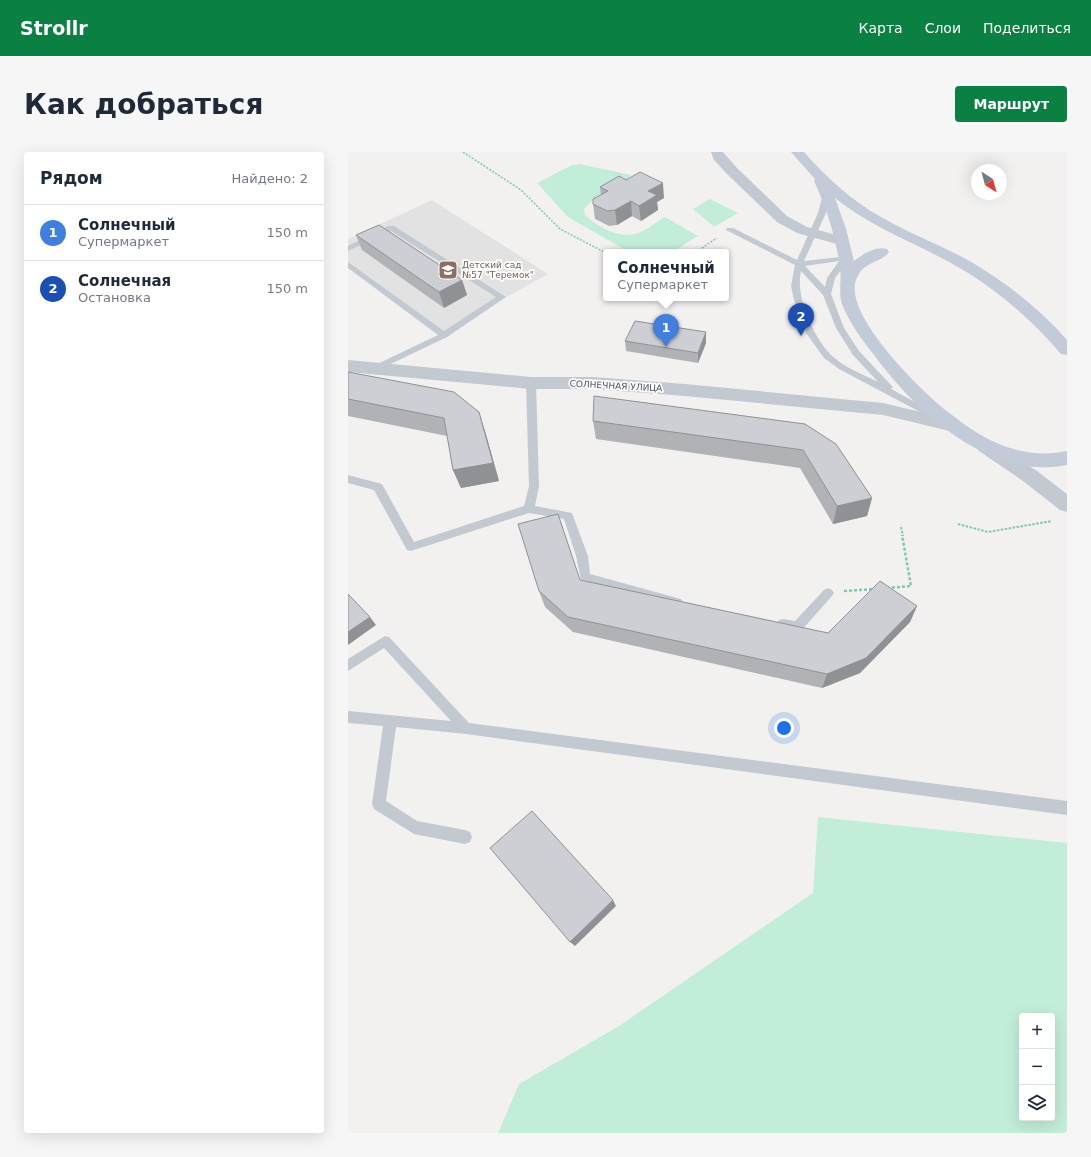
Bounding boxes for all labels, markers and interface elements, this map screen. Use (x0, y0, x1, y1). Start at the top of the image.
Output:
text: Strollr (20, 17, 88, 39)
text: Карта (859, 20, 903, 36)
text: Слои (925, 20, 961, 36)
text: Поделиться (983, 20, 1071, 36)
button: Маршрут (955, 86, 1067, 122)
text: Как добраться (24, 88, 263, 121)
north arrow (971, 164, 1007, 200)
text: Рядом (40, 168, 103, 188)
text: Найдено: 2 (232, 171, 308, 186)
text: Солнечный (78, 216, 176, 234)
text: 1 (48, 225, 58, 240)
text: 150 m (266, 225, 308, 240)
text: Супермаркет (78, 234, 169, 249)
popup (603, 249, 729, 301)
school or university icon: Детский сад №57 "Теремок" (437, 259, 459, 281)
text: Солнечный (617, 259, 715, 277)
place label: Детский сад №57 "Теремок" (462, 260, 534, 280)
text: Солнечная (78, 272, 171, 290)
text: Супермаркет (617, 277, 708, 292)
text: 2 (48, 281, 58, 296)
text: 150 m (266, 281, 308, 296)
text: Остановка (78, 290, 151, 305)
pin: 2 (788, 303, 814, 336)
pin: 1 (653, 314, 679, 347)
street label: СОЛНЕЧНАЯ УЛИЦА (569, 379, 663, 393)
your location (774, 718, 794, 738)
map controls (1019, 1013, 1055, 1121)
button: + (1019, 1013, 1055, 1049)
button: − (1019, 1049, 1055, 1085)
button: layers (1019, 1085, 1055, 1121)

